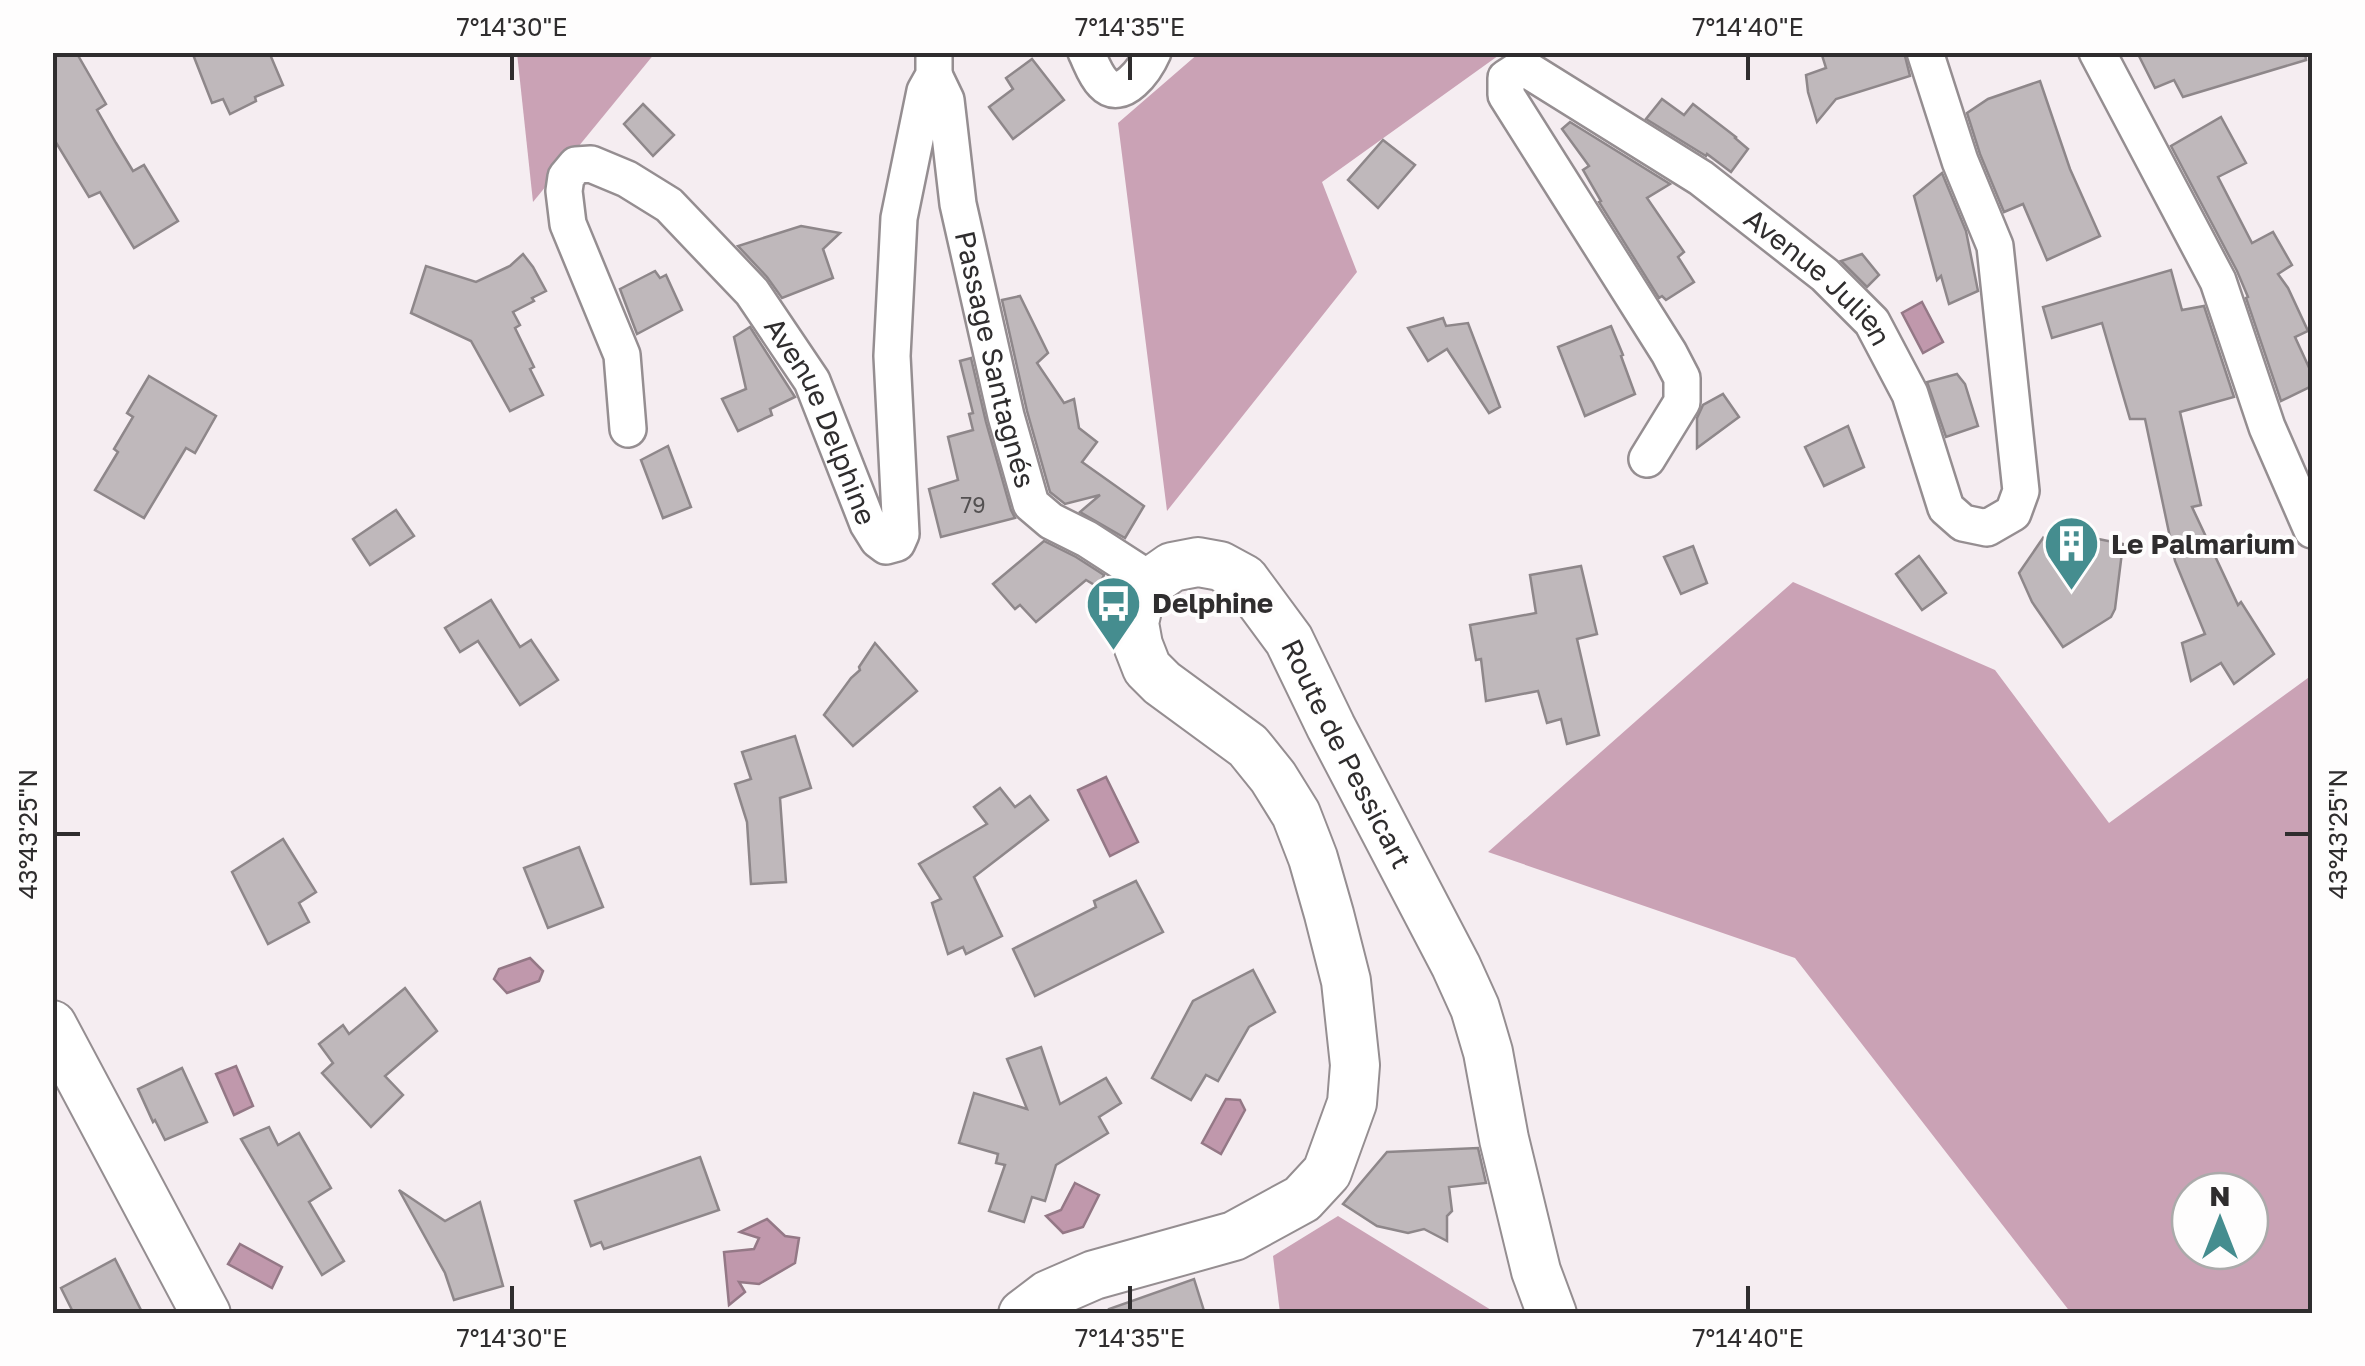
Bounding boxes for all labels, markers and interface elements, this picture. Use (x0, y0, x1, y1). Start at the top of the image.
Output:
text: 7°14'30"E (456, 11, 568, 42)
text: 7°14'35"E (1075, 11, 1185, 42)
text: 7°14'40"E (1692, 11, 1804, 42)
street label: Avenue Julien (1738, 201, 1898, 351)
street label: Passage Santagnés (949, 228, 1043, 491)
street label: Avenue Delphine (758, 311, 884, 529)
house number: 79 (961, 491, 985, 518)
building icon: Le Palmarium (2042, 514, 2102, 593)
place label: Le Palmarium (2111, 527, 2295, 560)
bus stop icon: Delphine (1083, 573, 1143, 652)
place label: Delphine (1152, 586, 1273, 619)
street label: Route de Pessicart (1275, 633, 1419, 874)
text: 43°43'25"N (12, 769, 43, 899)
text: 43°43'25"N (2322, 769, 2353, 899)
north arrow (2170, 1171, 2270, 1271)
text: N (2209, 1179, 2231, 1212)
text: 7°14'30"E (456, 1322, 568, 1353)
text: 7°14'35"E (1075, 1322, 1185, 1353)
text: 7°14'40"E (1692, 1322, 1804, 1353)

